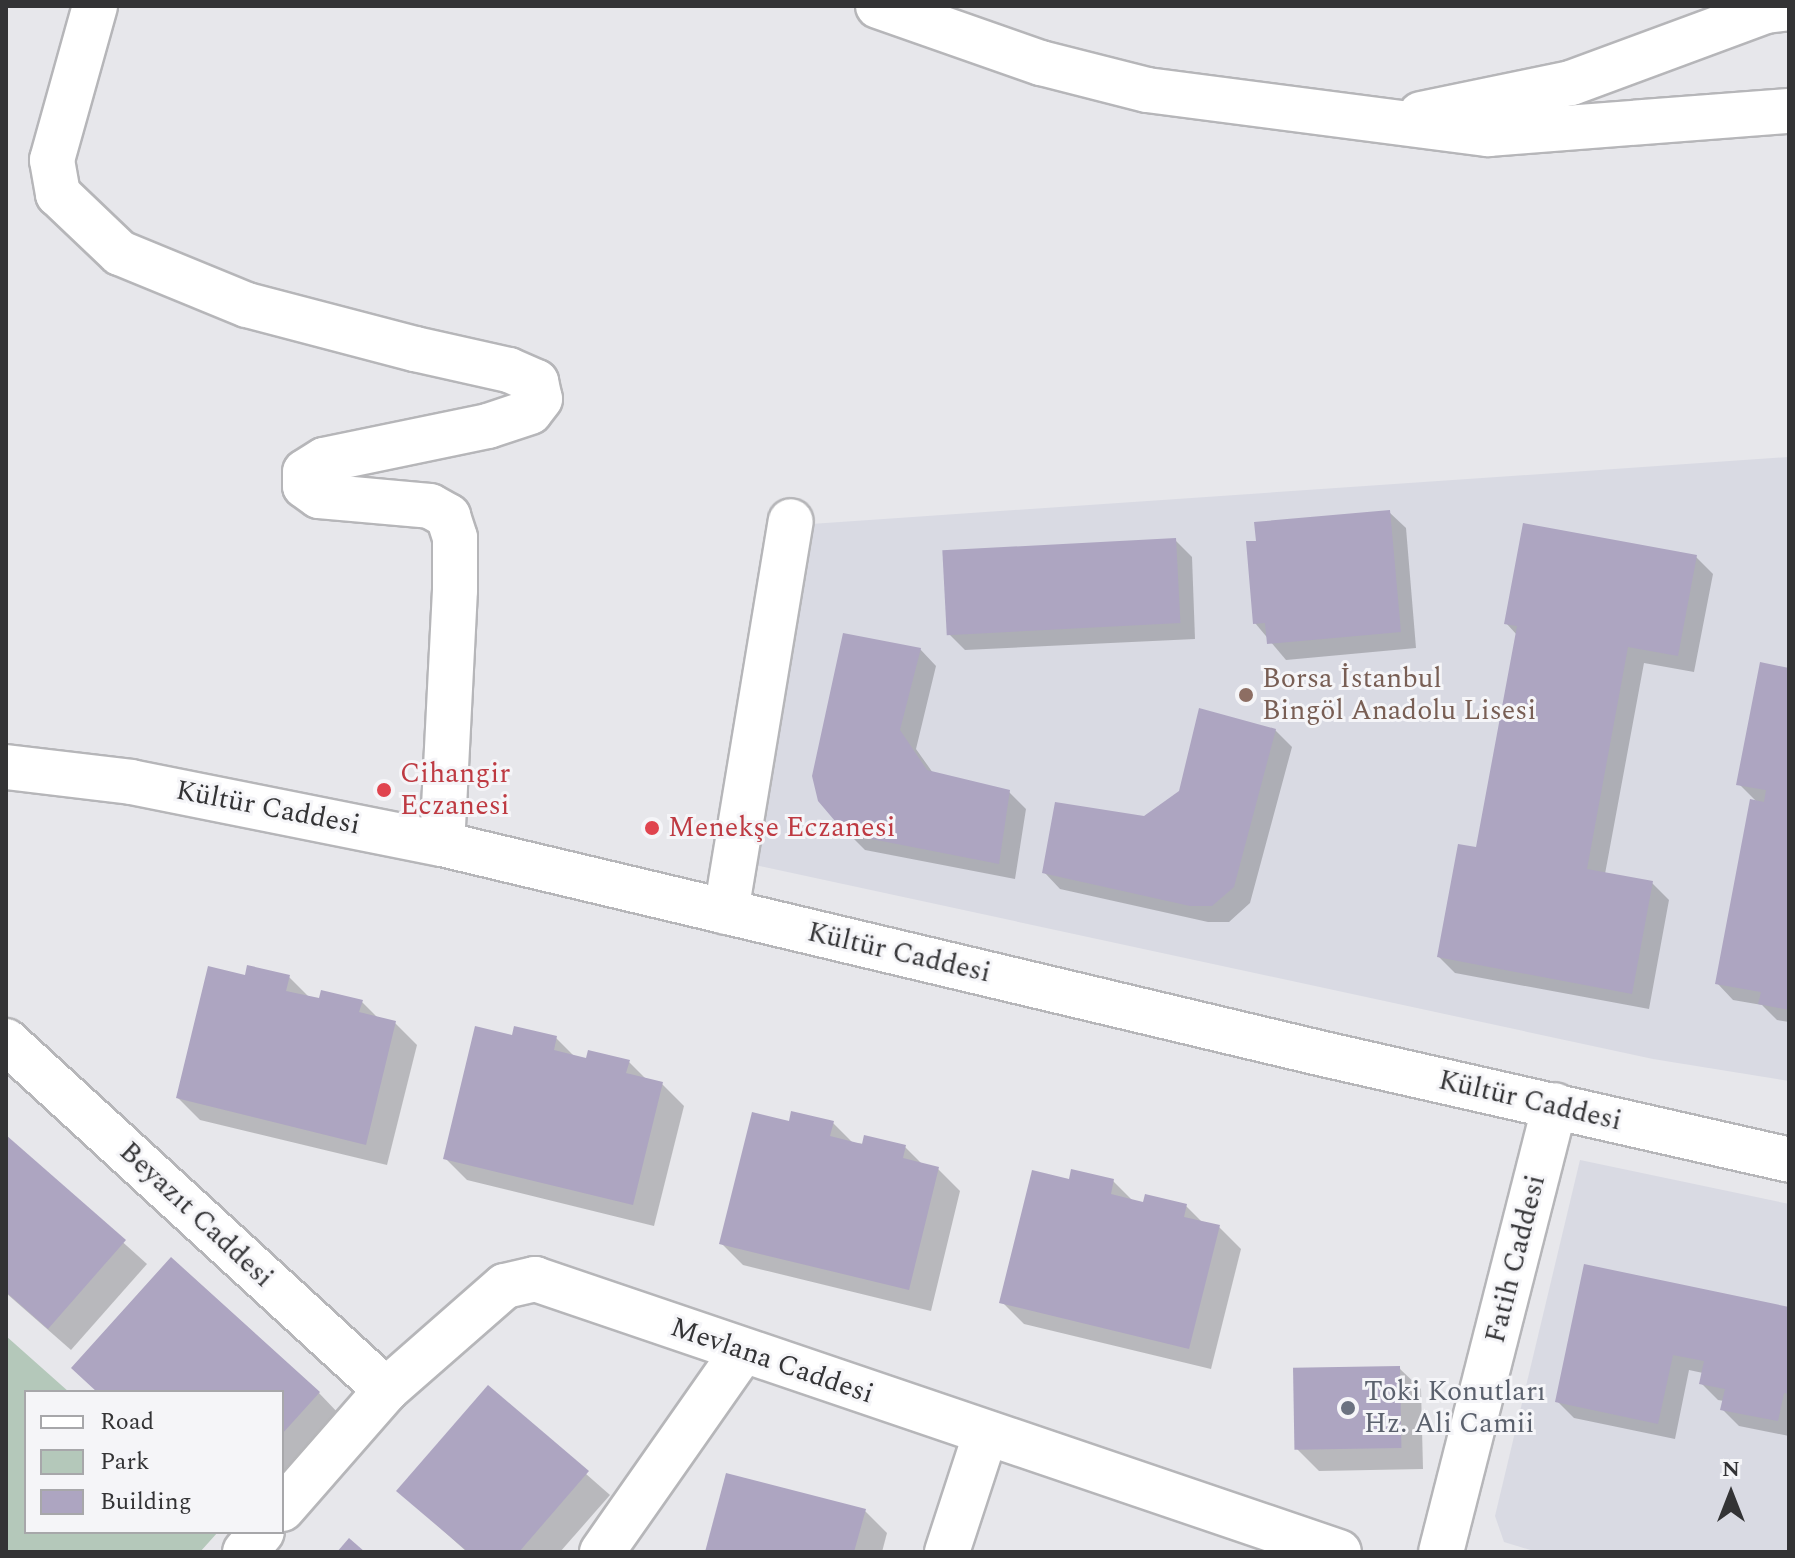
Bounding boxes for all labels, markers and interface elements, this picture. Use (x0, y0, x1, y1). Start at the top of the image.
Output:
place label: Borsa İstanbul Bingöl Anadolu Lisesi (1262, 662, 1536, 728)
marker: Borsa İstanbul Bingöl Anadolu Lisesi (1237, 686, 1255, 704)
place label: Cihangir Eczanesi (400, 757, 510, 823)
street label: Kültür Caddesi (173, 774, 363, 842)
marker: Cihangir Eczanesi (375, 781, 393, 799)
place label: Menekşe Eczanesi (668, 811, 896, 845)
marker: Menekşe Eczanesi (643, 819, 661, 837)
street label: Kültür Caddesi (804, 916, 994, 990)
street label: Kültür Caddesi (1435, 1064, 1625, 1138)
street label: Beyazıt Caddesi (112, 1135, 280, 1295)
street label: Fatih Caddesi (1479, 1171, 1553, 1347)
street label: Mevlana Caddesi (666, 1311, 878, 1411)
place label: Toki Konutları Hz. Ali Camii (1364, 1375, 1546, 1441)
legend (24, 1390, 284, 1534)
marker: Toki Konutları Hz. Ali Camii (1339, 1399, 1357, 1417)
text: Road (100, 1404, 154, 1440)
text: Park (100, 1444, 150, 1480)
text: N (1722, 1453, 1740, 1486)
north arrow (1691, 1454, 1771, 1534)
text: Building (100, 1484, 192, 1520)

